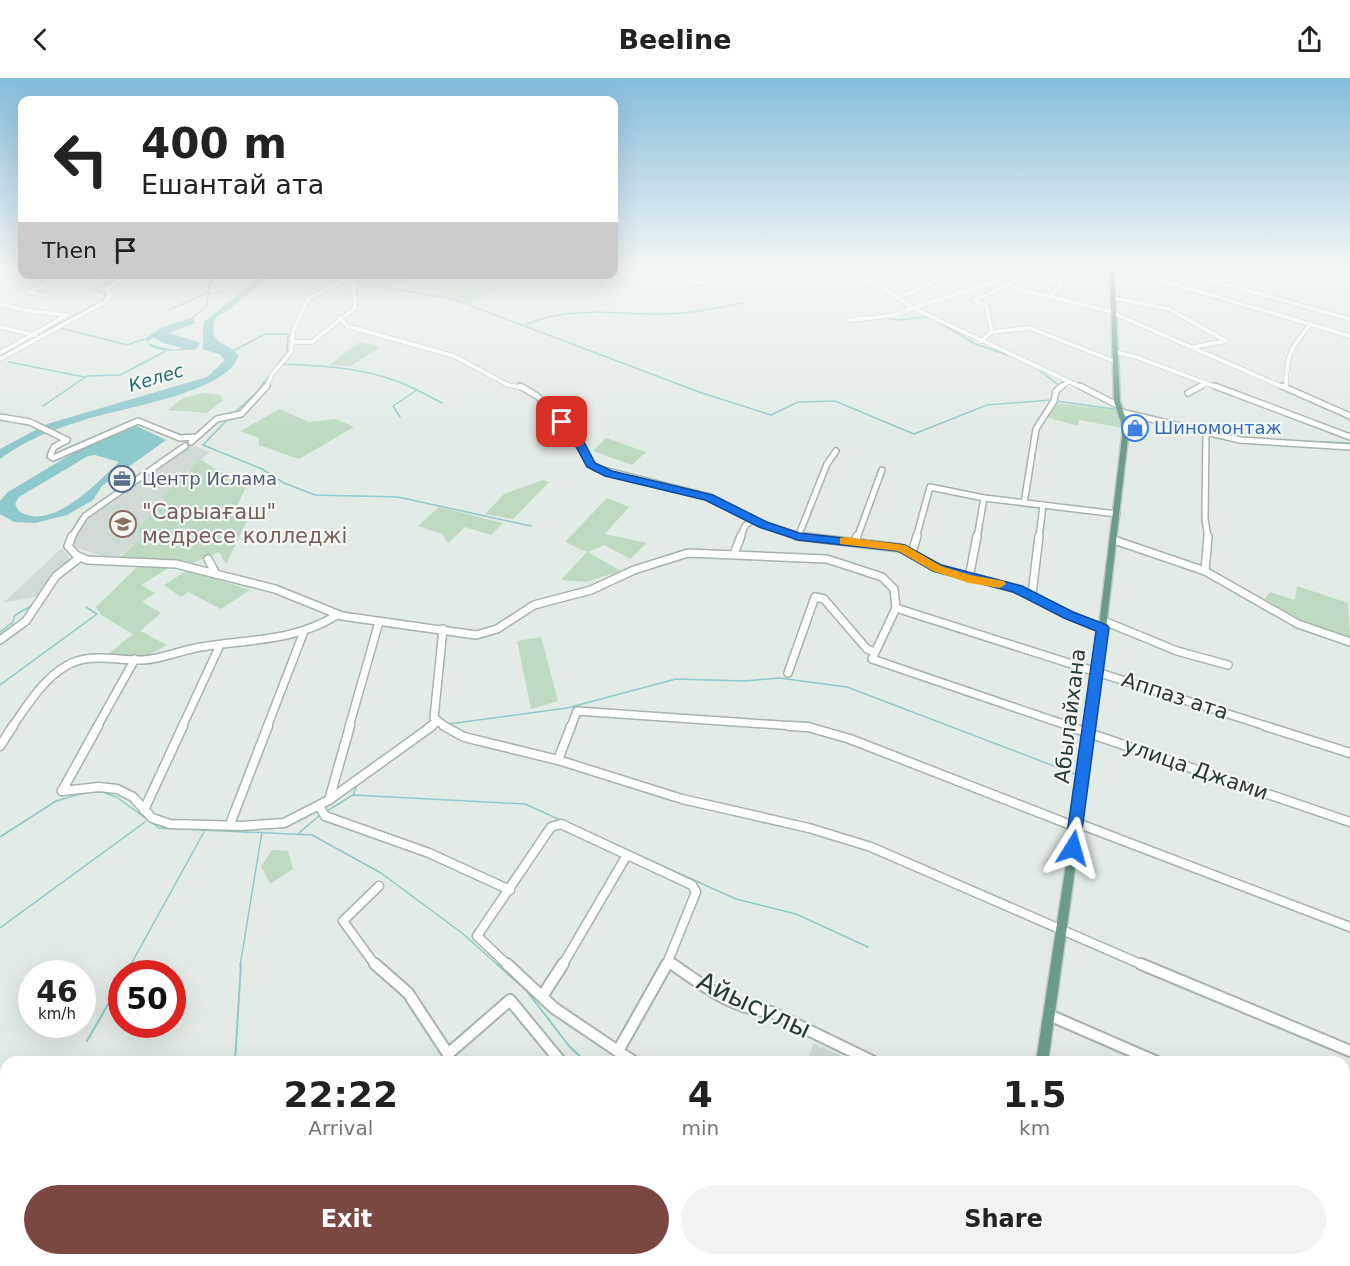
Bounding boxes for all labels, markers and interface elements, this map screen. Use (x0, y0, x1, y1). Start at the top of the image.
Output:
icon: back (24, 23, 57, 56)
icon: share (1293, 23, 1326, 56)
text: Beeline (618, 24, 732, 55)
text: 400 m (141, 119, 287, 168)
icon: left (42, 120, 120, 198)
text: Ешантай ата (141, 169, 324, 200)
icon: arrive (109, 234, 142, 267)
text: Then (42, 238, 97, 263)
water label: Келес (126, 359, 186, 396)
pin (536, 396, 587, 447)
icon: arrive (545, 405, 578, 438)
shop icon: Шиномонтаж (1120, 413, 1150, 443)
place label: Шиномонтаж (1154, 417, 1282, 438)
office icon: Центр Ислама (107, 464, 137, 494)
place label: Центр Ислама (142, 468, 277, 489)
place label: "Сарыағаш" медресе колледжі (142, 500, 347, 548)
school or university icon: "Сарыағаш" медресе колледжі (108, 509, 138, 539)
street label: Абылайхана (1050, 647, 1090, 785)
street label: Аппаз ата (1119, 668, 1231, 724)
street label: улица Джами (1121, 733, 1271, 805)
position arrow (1041, 816, 1105, 880)
speed limit sign: 50 (108, 960, 186, 1038)
street label: Айысулы (692, 966, 816, 1044)
text: 46 (36, 974, 78, 1009)
text: km/h (38, 1005, 76, 1023)
text: 22:22 (283, 1074, 398, 1115)
text: 4 (688, 1074, 713, 1115)
text: 1.5 (1003, 1074, 1067, 1115)
text: Arrival (308, 1116, 373, 1140)
text: min (682, 1116, 719, 1140)
text: km (1019, 1116, 1050, 1140)
button: Exit (24, 1185, 669, 1254)
button: Share (681, 1185, 1326, 1254)

